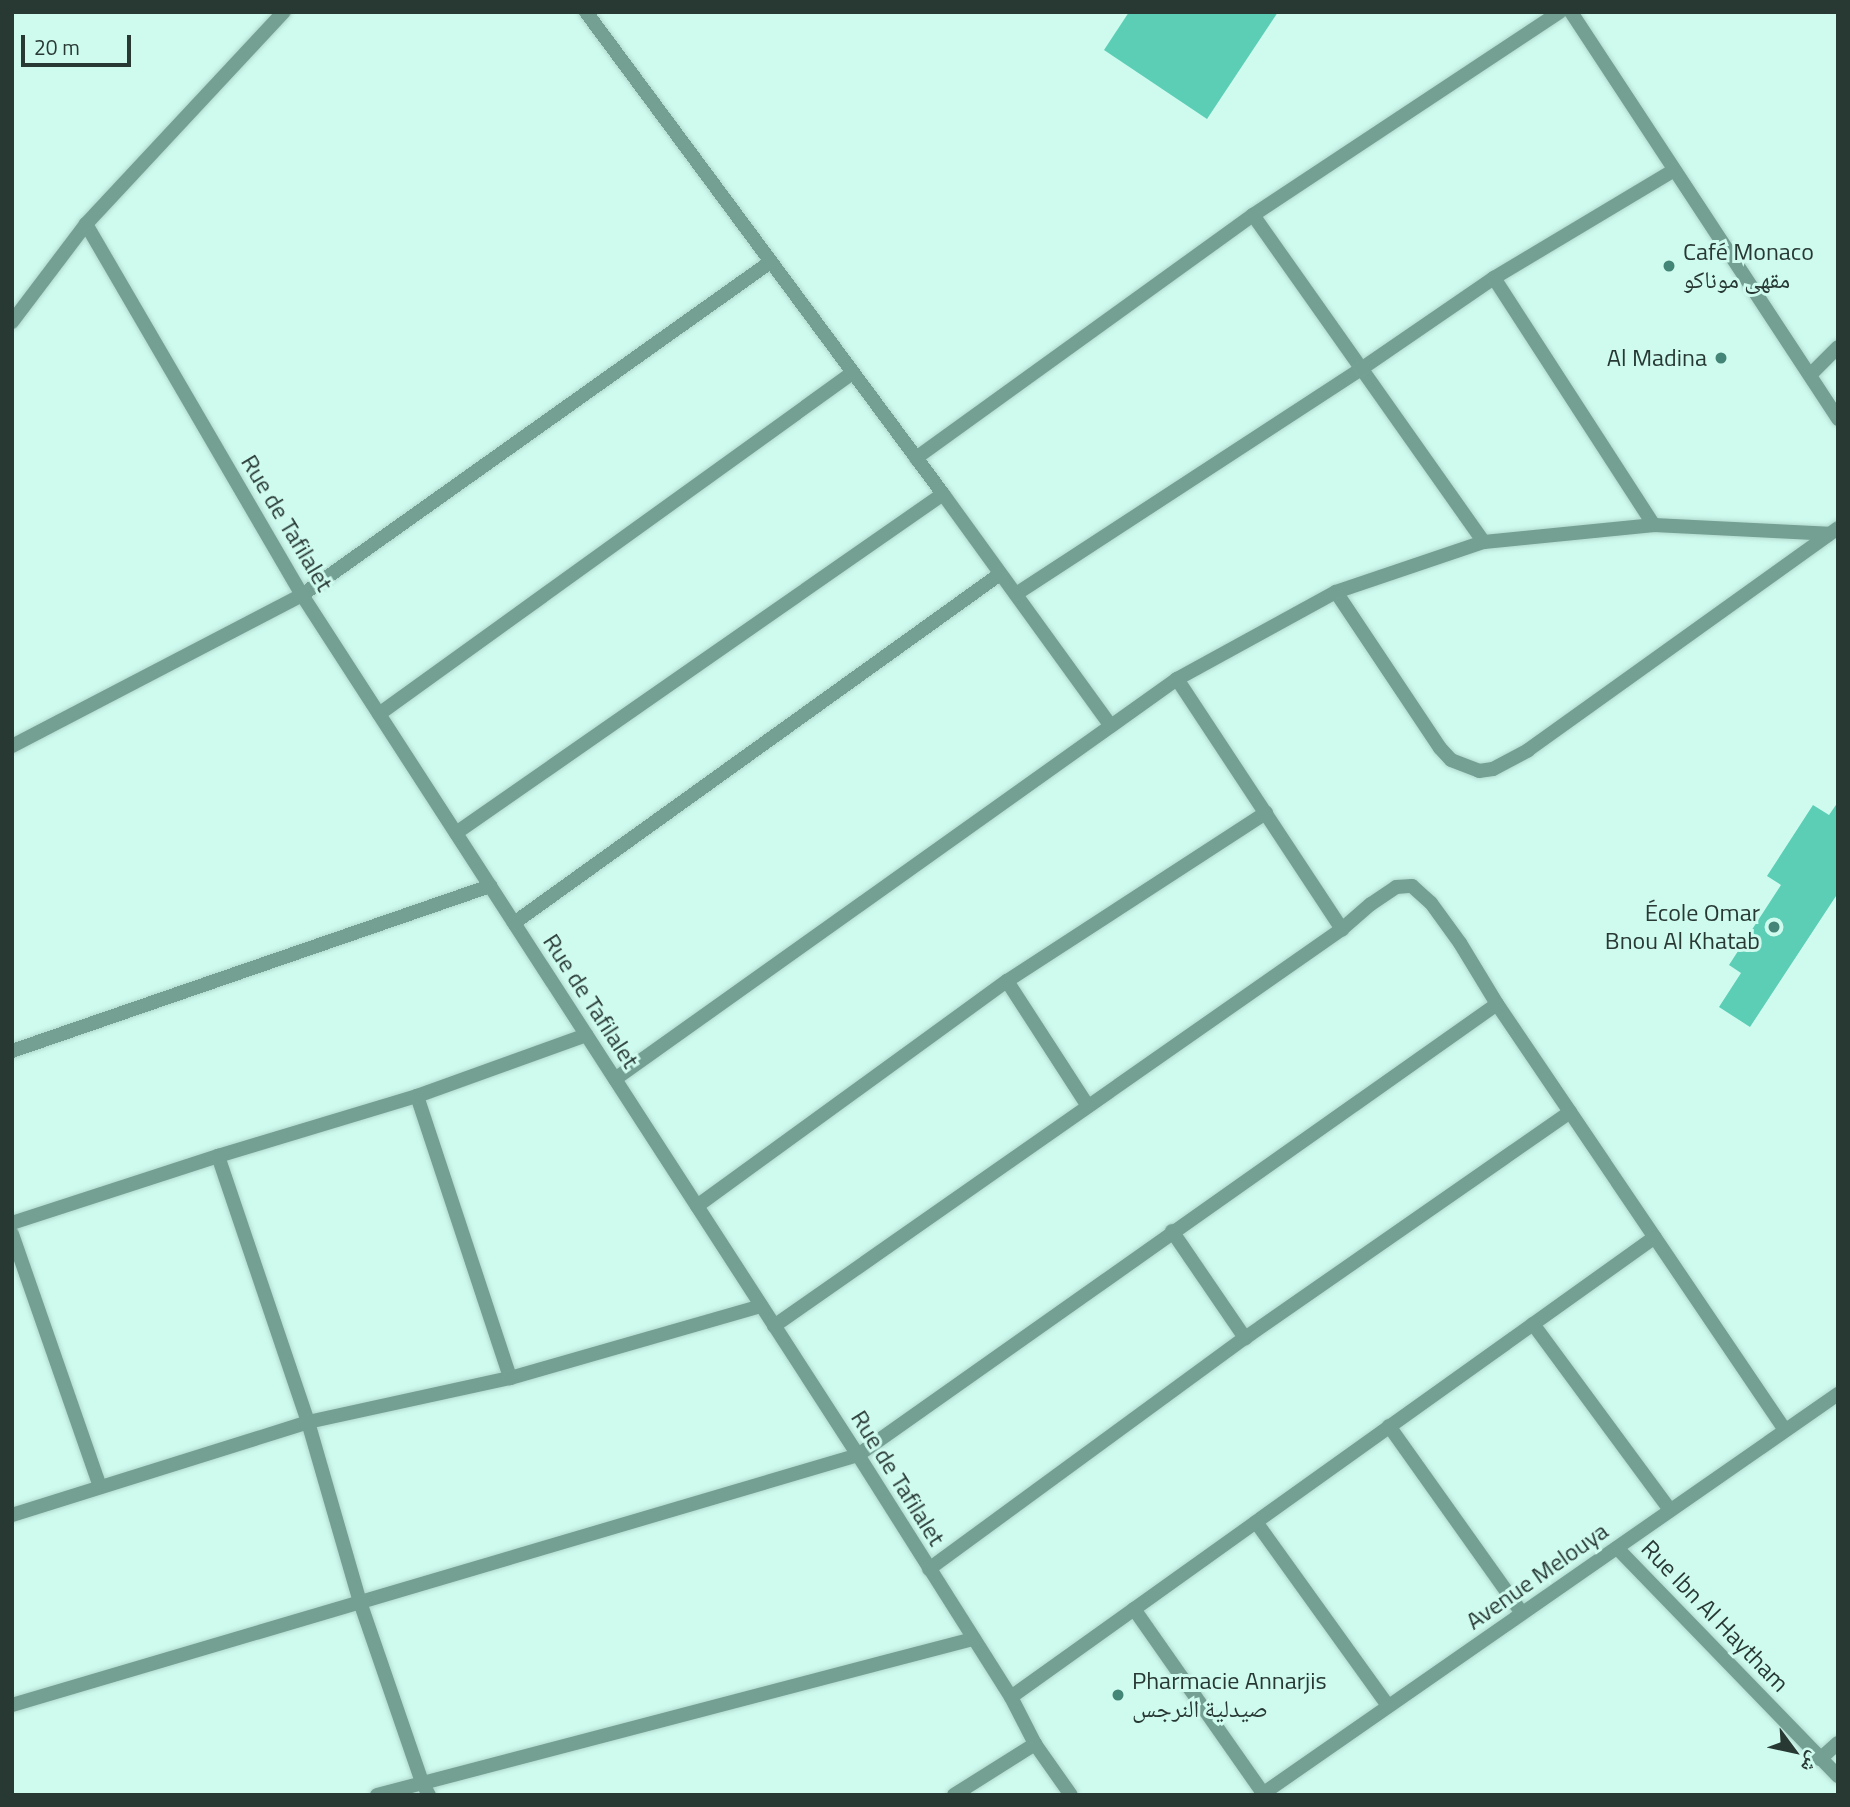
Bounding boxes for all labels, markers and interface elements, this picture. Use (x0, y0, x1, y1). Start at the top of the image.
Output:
scale bar (24, 21, 135, 65)
text: 20 m (34, 31, 80, 63)
place label: Café Monaco مقهى موناكو (1683, 238, 1814, 294)
marker: Café Monaco مقهى موناكو (1661, 258, 1677, 274)
place label: Al Madina (1607, 344, 1707, 372)
marker: Al Madina (1713, 350, 1729, 366)
street label: Rue de Tafilalet (235, 449, 339, 597)
place label: École Omar Bnou Al Khatab (1605, 899, 1760, 955)
marker: École Omar Bnou Al Khatab (1766, 919, 1782, 935)
street label: Rue de Tafilalet (537, 928, 645, 1074)
street label: Rue de Tafilalet (845, 1405, 951, 1551)
street label: Avenue Melouya (1460, 1516, 1614, 1636)
street label: Rue Ibn Al Haytham (1635, 1534, 1795, 1698)
place label: Pharmacie Annarjis صيدلية النرجس (1132, 1667, 1327, 1723)
marker: Pharmacie Annarjis صيدلية النرجس (1110, 1687, 1126, 1703)
north arrow (1759, 1716, 1829, 1786)
text: ش (1794, 1746, 1830, 1779)

